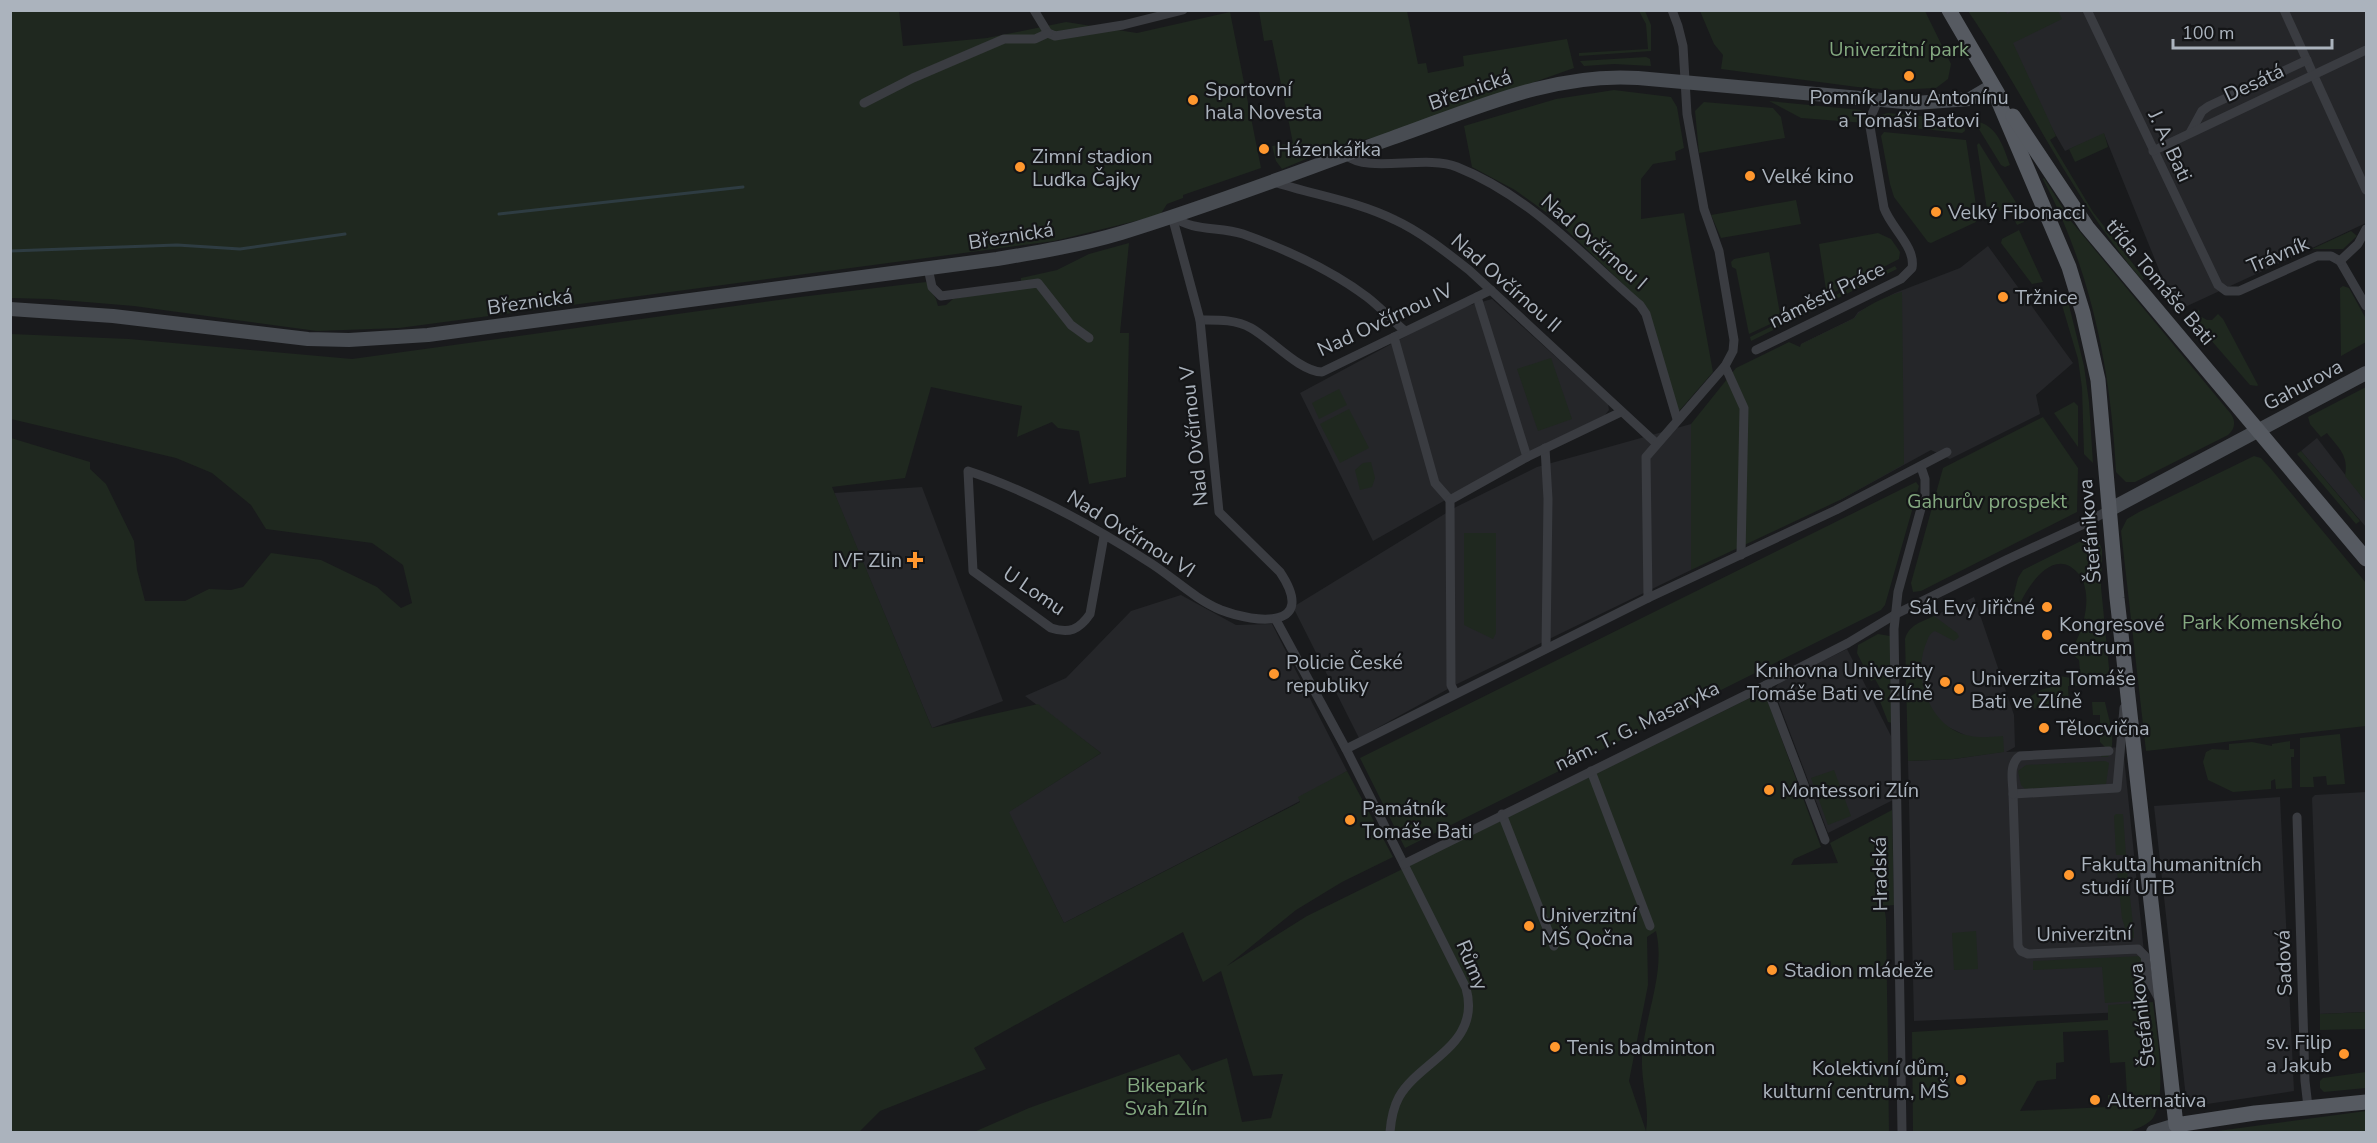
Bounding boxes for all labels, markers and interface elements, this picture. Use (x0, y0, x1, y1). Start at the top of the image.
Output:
scale bar (2173, 12, 2332, 50)
text: 100 m (2182, 21, 2234, 45)
park label: Univerzitní park (1829, 36, 1970, 63)
street label: Desátá (2220, 57, 2288, 109)
street label: Březnická (1425, 63, 1515, 117)
marker: Pomník Janu Antonínu a Tomáši Baťovi (1902, 69, 1916, 83)
place label: Sportovní hala Novesta (1205, 76, 1322, 126)
place label: Pomník Janu Antonínu a Tomáši Baťovi (1809, 84, 2009, 134)
marker: Sportovní hala Novesta (1186, 93, 1200, 107)
street label: J. A. Bati (2141, 105, 2198, 186)
place label: Házenkářka (1276, 136, 1381, 163)
marker: Házenkářka (1257, 142, 1271, 156)
place label: Zimní stadion Luďka Čajky (1032, 143, 1153, 193)
marker: Zimní stadion Luďka Čajky (1013, 160, 1027, 174)
place label: Velké kino (1761, 163, 1854, 190)
marker: Velké kino (1743, 169, 1757, 183)
street label: Nad Ovčírnou I (1535, 188, 1653, 296)
place label: Velký Fibonacci (1947, 199, 2086, 226)
marker: Velký Fibonacci (1929, 205, 1943, 219)
street label: třída Tomáše Bati (2099, 213, 2221, 351)
street label: Březnická (966, 216, 1056, 256)
street label: Nad Ovčírnou II (1445, 228, 1567, 338)
street label: Trávník (2243, 230, 2314, 280)
street label: náměstí Práce (1765, 255, 1889, 335)
street label: Nad Ovčírnou IV (1313, 277, 1457, 363)
street label: Březnická (485, 283, 575, 321)
place label: Tržnice (2015, 284, 2078, 311)
marker: Tržnice (1996, 290, 2010, 304)
street label: Gahurova (2259, 353, 2347, 417)
street label: Nad Ovčírnou V (1173, 364, 1215, 508)
street label: Štefánikova (2072, 478, 2108, 584)
street label: Nad Ovčírnou VI (1062, 484, 1200, 584)
park label: Gahurův prospekt (1907, 488, 2068, 515)
place label: IVF Zlin (833, 547, 902, 574)
marker: IVF Zlin (906, 551, 924, 569)
street label: U Lomu (997, 560, 1071, 622)
place label: Sál Evy Jiřičné (1909, 594, 2035, 621)
marker: Sál Evy Jiřičné (2040, 600, 2054, 614)
park label: Park Komenského (2182, 609, 2342, 636)
place label: Kongresové centrum (2059, 611, 2165, 661)
marker: Kongresové centrum (2040, 628, 2054, 642)
place label: Policie České republiky (1286, 649, 1403, 699)
place label: Knihovna Univerzity Tomáše Bati ve Zlíně (1747, 657, 1934, 707)
place label: Univerzita Tomáše Bati ve Zlíně (1971, 665, 2136, 715)
marker: Policie České republiky (1267, 667, 1281, 681)
street label: nám. T. G. Masaryka (1550, 674, 1724, 778)
marker: Knihovna Univerzity Tomáše Bati ve Zlíně (1938, 675, 1952, 689)
marker: Univerzita Tomáše Bati ve Zlíně (1952, 682, 1966, 696)
place label: Tělocvična (2056, 715, 2150, 742)
marker: Tělocvična (2037, 721, 2051, 735)
place label: Montessori Zlín (1781, 777, 1919, 804)
marker: Montessori Zlín (1762, 783, 1776, 797)
place label: Památník Tomáše Bati (1362, 795, 1473, 845)
marker: Památník Tomáše Bati (1343, 813, 1357, 827)
street label: Hradská (1866, 836, 1894, 912)
place label: Fakulta humanitních studií UTB (2081, 851, 2262, 901)
marker: Fakulta humanitních studií UTB (2062, 868, 2076, 882)
place label: Univerzitní MŠ Qočna (1541, 902, 1638, 952)
marker: Univerzitní MŠ Qočna (1522, 919, 1536, 933)
street label: Univerzitní (2036, 920, 2133, 948)
street label: Sadová (2269, 929, 2299, 997)
street label: Růmy (1449, 936, 1495, 995)
place label: Stadion mládeže (1784, 957, 1933, 984)
street label: Štefánikova (2122, 962, 2162, 1068)
marker: Stadion mládeže (1765, 963, 1779, 977)
place label: sv. Filip a Jakub (2266, 1029, 2332, 1079)
place label: Tenis badminton (1567, 1034, 1715, 1061)
marker: Tenis badminton (1548, 1040, 1562, 1054)
marker: sv. Filip a Jakub (2337, 1047, 2351, 1061)
place label: Kolektivní dům, kulturní centrum, MŠ (1763, 1055, 1949, 1105)
park label: Bikepark Svah Zlín (1124, 1072, 1208, 1122)
marker: Kolektivní dům, kulturní centrum, MŠ (1954, 1073, 1968, 1087)
place label: Alternativa (2107, 1087, 2206, 1114)
marker: Alternativa (2088, 1093, 2102, 1107)

